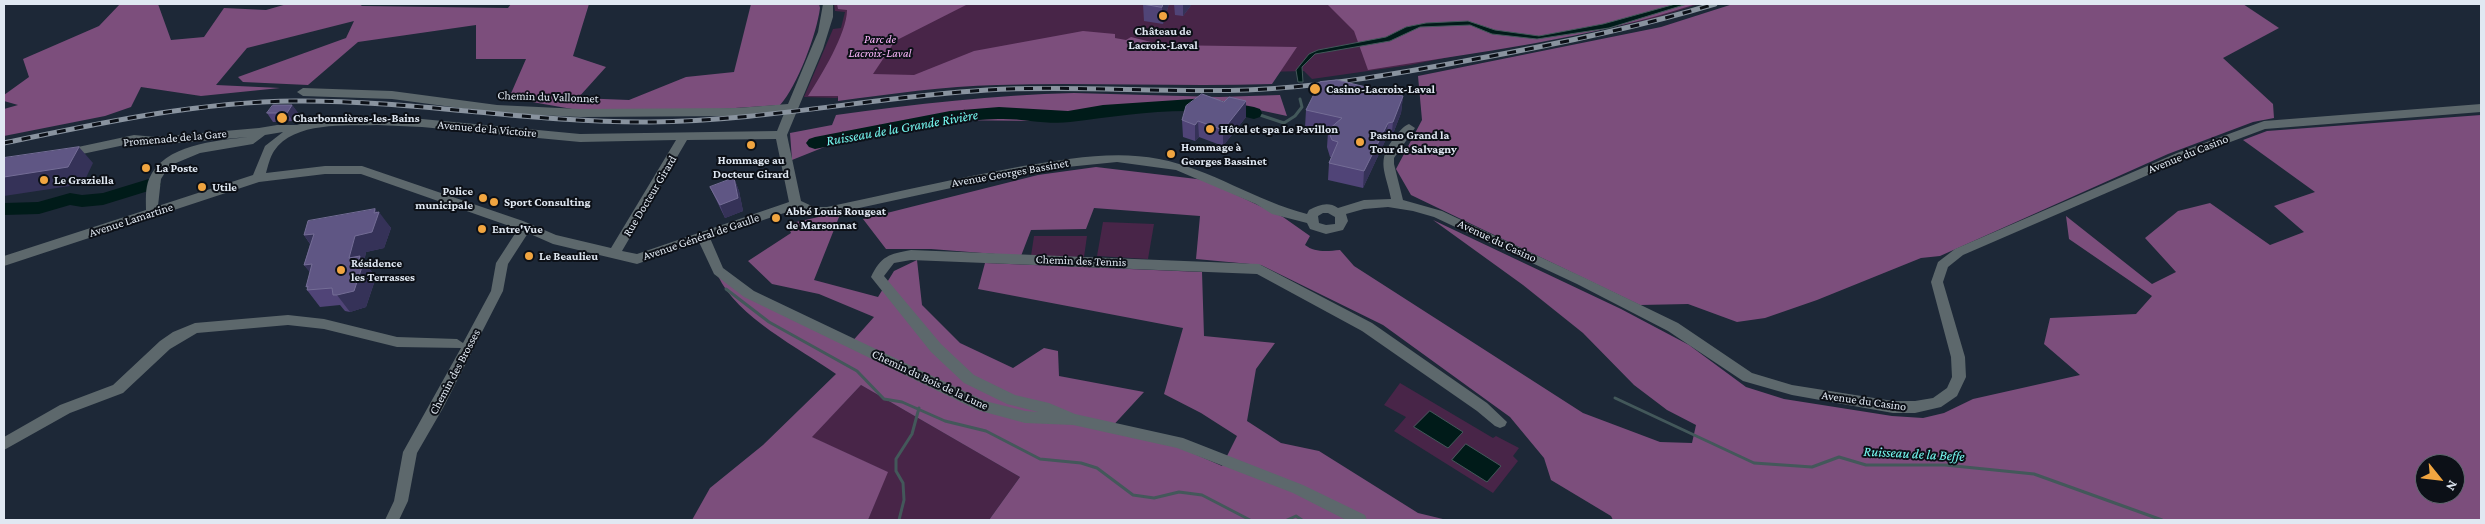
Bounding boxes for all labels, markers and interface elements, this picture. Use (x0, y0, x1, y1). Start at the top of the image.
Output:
marker: Château de Lacroix-Laval (1157, 10, 1169, 22)
place label: Château de Lacroix-Laval (1128, 24, 1198, 52)
park label: Parc de Lacroix-Laval (849, 32, 911, 60)
marker: Casino-Lacroix-Laval (1308, 82, 1322, 96)
place label: Casino-Lacroix-Laval (1326, 82, 1435, 96)
street label: Chemin du Vallonnet (497, 88, 599, 106)
water label: Ruisseau de la Grande Rivière (825, 106, 979, 150)
marker: Charbonnières-les-Bains (275, 111, 289, 125)
place label: Charbonnières-les-Bains (293, 111, 420, 125)
street label: Avenue de la Victoire (437, 117, 537, 141)
place label: Hôtel et spa Le Pavillon (1220, 122, 1338, 136)
marker: Hôtel et spa Le Pavillon (1204, 123, 1216, 135)
street label: Promenade de la Gare (123, 126, 227, 150)
place label: Pasino Grand la Tour de Salvagny (1370, 128, 1457, 156)
street label: Avenue du Casino (2146, 131, 2230, 177)
marker: Pasino Grand la Tour de Salvagny (1354, 136, 1366, 148)
marker: Hommage au Docteur Girard (745, 139, 757, 151)
place label: Hommage à Georges Bassinet (1181, 140, 1267, 168)
marker: Hommage à Georges Bassinet (1165, 148, 1177, 160)
street label: Rue Docteur Girard (620, 153, 680, 239)
place label: Hommage au Docteur Girard (713, 153, 789, 181)
street label: Avenue Georges Bassinet (950, 156, 1070, 190)
place label: La Poste (156, 161, 198, 175)
marker: La Poste (140, 162, 152, 174)
place label: Le Graziella (54, 173, 114, 187)
marker: Le Graziella (38, 174, 50, 186)
place label: Utile (212, 180, 237, 194)
marker: Utile (196, 181, 208, 193)
place label: Police municipale (415, 184, 473, 212)
marker: Police municipale (477, 192, 489, 204)
place label: Sport Consulting (504, 195, 591, 209)
marker: Sport Consulting (488, 196, 500, 208)
street label: Avenue Lamartine (87, 200, 175, 240)
place label: Abbé Louis Rougeat de Marsonnat (786, 204, 886, 232)
street label: Avenue Général de Gaulle (641, 210, 761, 264)
marker: Abbé Louis Rougeat de Marsonnat (770, 212, 782, 224)
street label: Avenue du Casino (1455, 216, 1539, 266)
place label: Entre'Vue (492, 222, 543, 236)
marker: Entre'Vue (476, 223, 488, 235)
place label: Le Beaulieu (539, 249, 598, 263)
marker: Le Beaulieu (523, 250, 535, 262)
street label: Chemin des Tennis (1035, 252, 1127, 270)
place label: Résidence les Terrasses (351, 256, 415, 284)
marker: Résidence les Terrasses (335, 264, 347, 276)
street label: Chemin des Brosses (426, 327, 484, 417)
street label: Chemin du Bois de la Lune (870, 347, 990, 413)
street label: Avenue du Casino (1821, 388, 1907, 414)
water label: Ruisseau de la Beffe (1863, 443, 1965, 465)
north arrow (2415, 454, 2465, 504)
text: N (2443, 478, 2462, 494)

